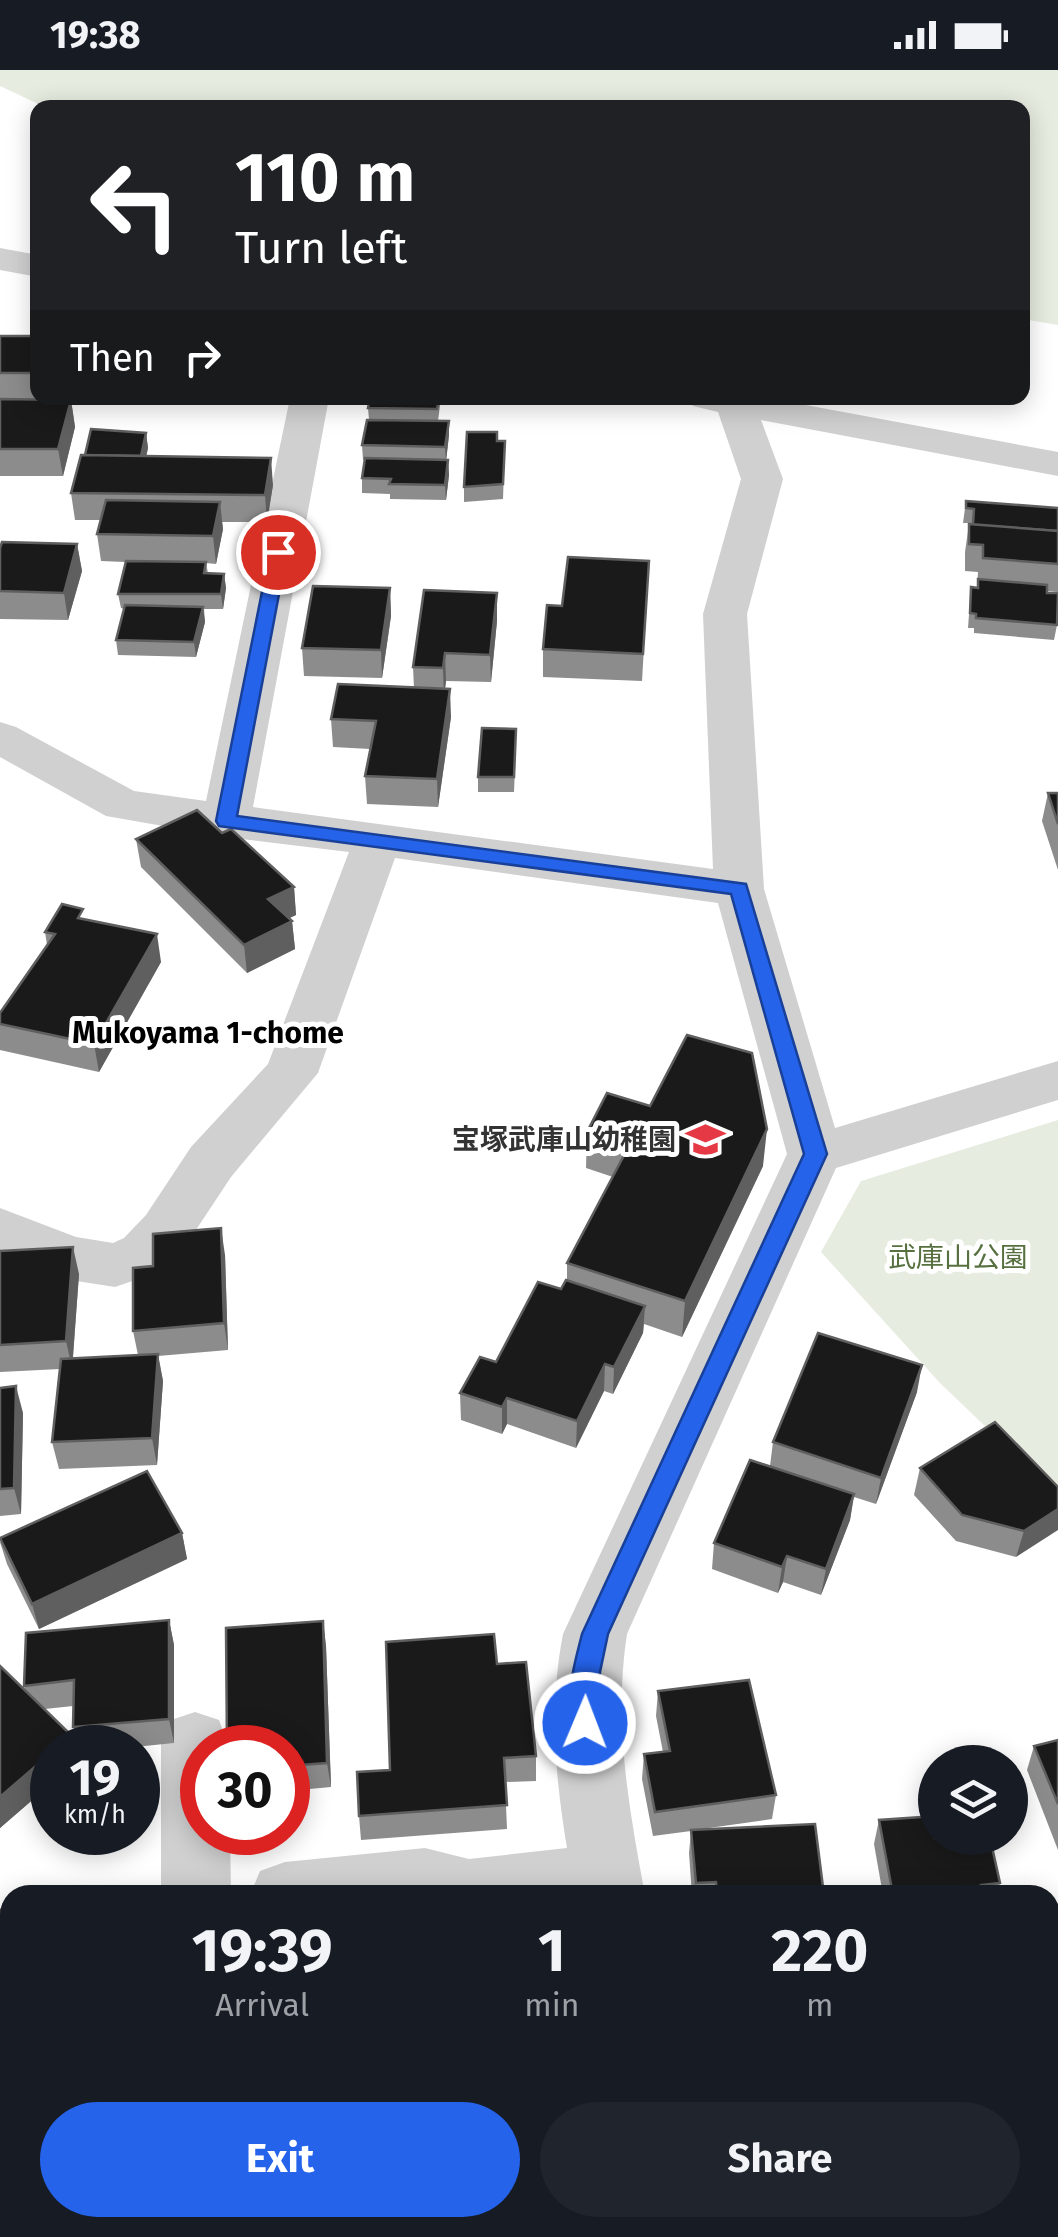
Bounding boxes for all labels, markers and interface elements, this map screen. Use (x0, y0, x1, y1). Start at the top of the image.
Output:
text: 19:38 (50, 12, 140, 58)
text: 110 m (235, 136, 415, 220)
icon: left (70, 140, 200, 270)
text: Turn left (235, 221, 407, 275)
icon: right (175, 330, 230, 385)
text: Then (70, 335, 155, 381)
pin (236, 510, 321, 595)
icon: arrive (251, 525, 306, 580)
district label: Mukoyama 1-chome (72, 1015, 344, 1051)
school or university icon: 宝塚武庫山幼稚園 (685, 1118, 727, 1160)
place label: 宝塚武庫山幼稚園 (452, 1123, 676, 1156)
park label: 武庫山公園 (888, 1241, 1028, 1274)
position arrow (533, 1671, 637, 1775)
speed limit sign: 30 (180, 1725, 310, 1855)
map controls (918, 1745, 1028, 1855)
button: layers (918, 1745, 1028, 1855)
text: 19 (69, 1748, 121, 1808)
text: km/h (64, 1800, 126, 1830)
text: 19:39 (192, 1915, 333, 1987)
text: 1 (538, 1915, 566, 1987)
text: 220 (771, 1915, 868, 1987)
text: Arrival (215, 1986, 309, 2024)
text: min (524, 1986, 580, 2024)
text: m (806, 1986, 833, 2024)
button: Exit (40, 2102, 520, 2217)
button: Share (540, 2102, 1020, 2217)

